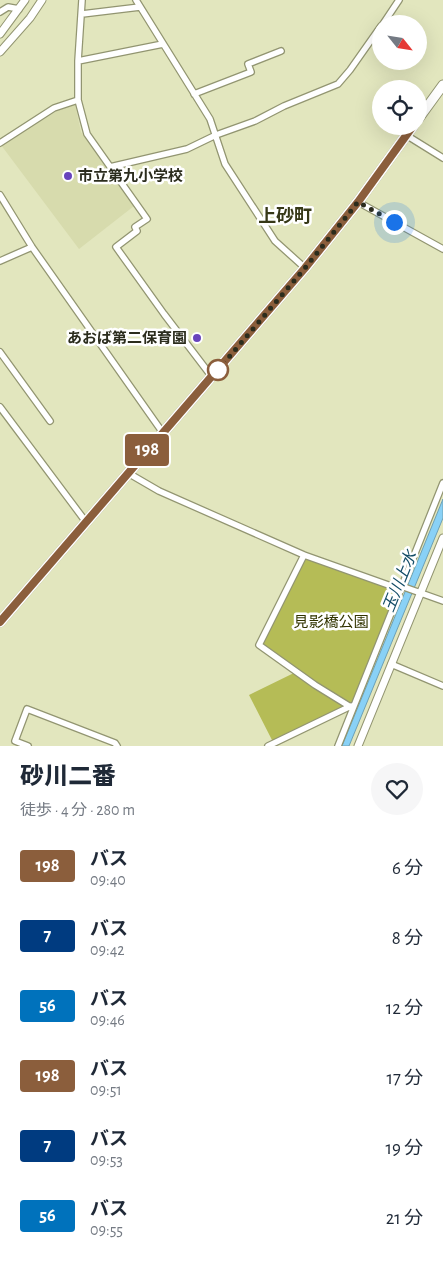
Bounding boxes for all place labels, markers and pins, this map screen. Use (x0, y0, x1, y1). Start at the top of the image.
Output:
place label: 市立第九小学校 (78, 168, 183, 184)
marker: 市立第九小学校 (62, 170, 74, 182)
place label: あおば第二保育園 (67, 330, 187, 346)
marker: あおば第二保育園 (191, 332, 203, 344)
unlabelled marker (207, 359, 229, 381)

